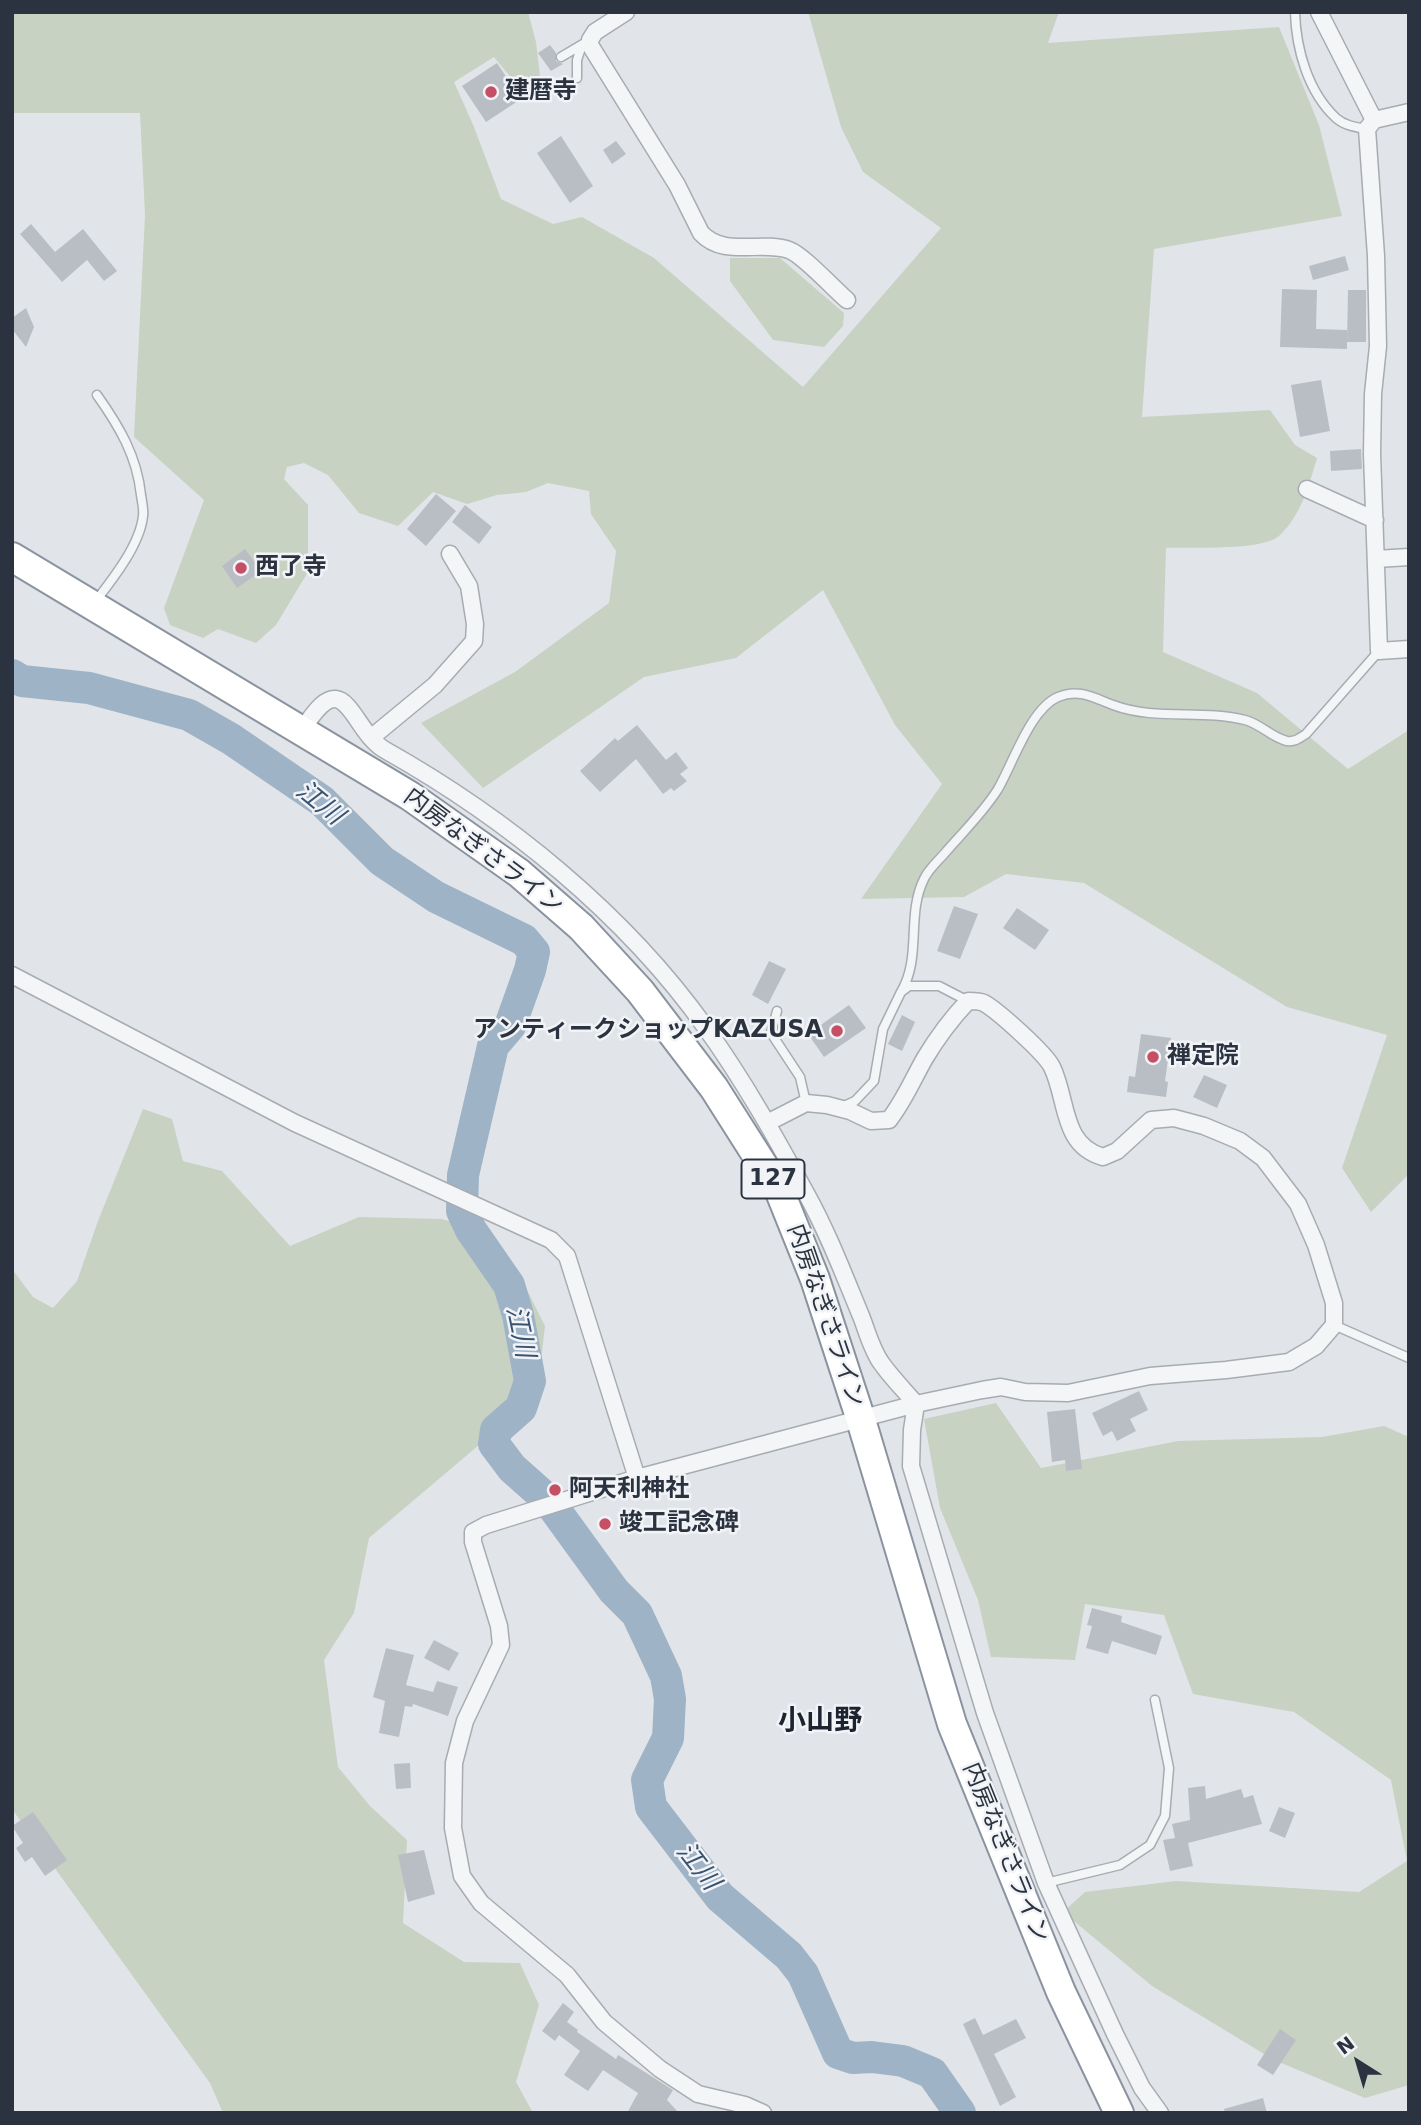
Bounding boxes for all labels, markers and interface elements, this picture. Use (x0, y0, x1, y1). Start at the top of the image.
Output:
place label: 建暦寺 (505, 78, 577, 106)
marker: 建暦寺 (483, 84, 499, 100)
place label: 西了寺 (255, 554, 327, 582)
marker: 西了寺 (233, 560, 249, 576)
water label: 江川 (289, 776, 349, 832)
street label: 内房なぎさライン (398, 783, 568, 921)
place label: アンティークショップKAZUSA (473, 1017, 823, 1045)
marker: アンティークショップKAZUSA (829, 1023, 845, 1039)
place label: 禅定院 (1167, 1043, 1239, 1071)
marker: 禅定院 (1145, 1049, 1161, 1065)
road number: 127 (742, 1160, 804, 1198)
street label: 内房なぎさライン (780, 1221, 870, 1411)
water label: 江川 (498, 1303, 540, 1361)
place label: 阿天利神社 (569, 1476, 689, 1504)
marker: 阿天利神社 (547, 1482, 563, 1498)
place label: 竣工記念碑 (619, 1510, 739, 1538)
marker: 竣工記念碑 (597, 1516, 613, 1532)
district label: 小山野 (778, 1705, 862, 1739)
street label: 内房なぎさライン (956, 1759, 1054, 1947)
water label: 江川 (669, 1837, 725, 1897)
north arrow (1323, 2027, 1393, 2097)
text: N (1332, 2032, 1358, 2059)

